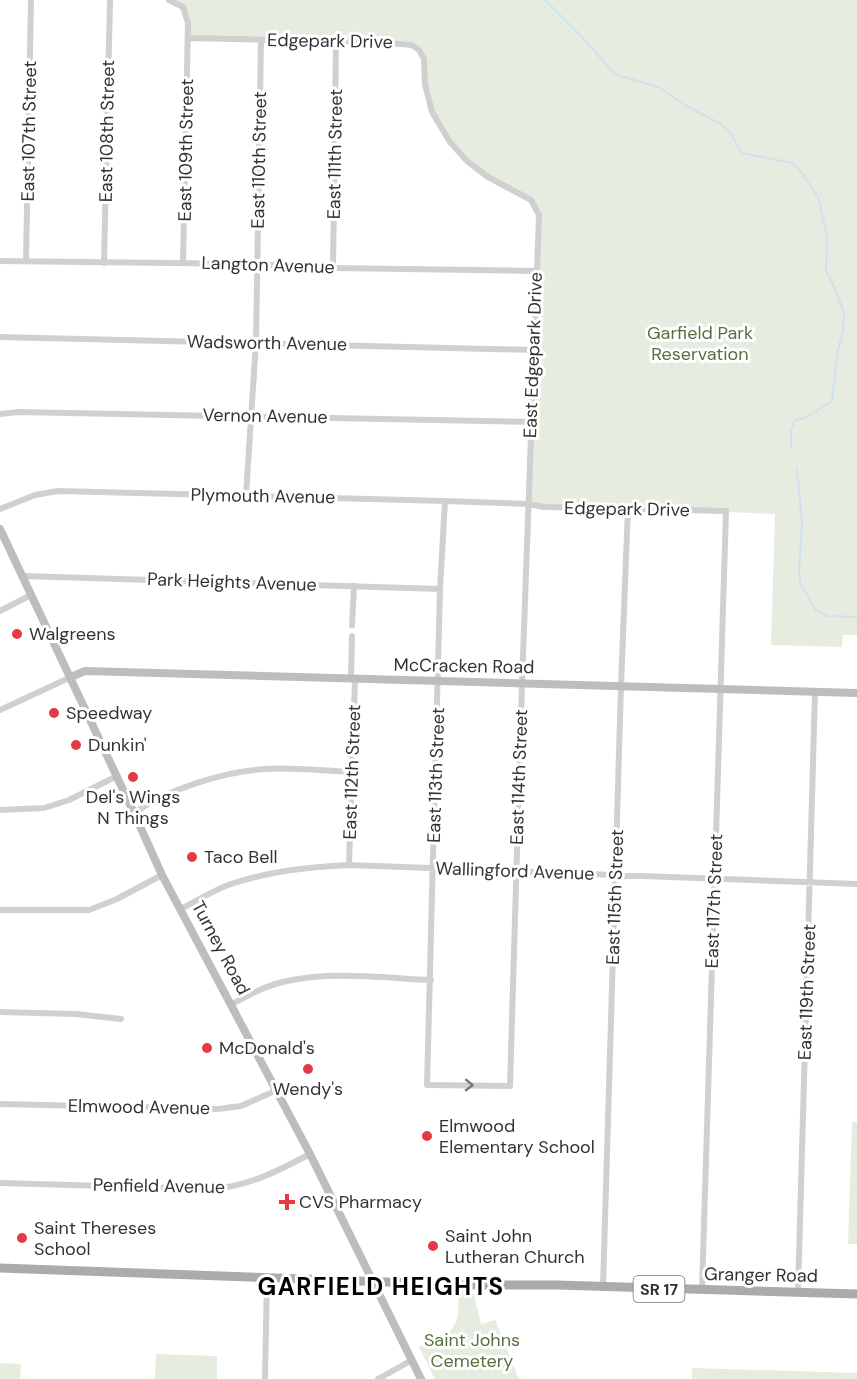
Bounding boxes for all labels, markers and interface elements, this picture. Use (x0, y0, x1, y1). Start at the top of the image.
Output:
street label: Edgepark Drive (267, 28, 393, 54)
street label: East 107th Street (16, 60, 42, 202)
street label: East 108th Street (94, 60, 120, 202)
street label: East 109th Street (173, 78, 199, 222)
street label: East 111th Street (322, 89, 348, 219)
street label: East 110th Street (246, 91, 272, 229)
street label: Langton Avenue (201, 251, 335, 279)
street label: East Edgepark Drive (518, 272, 548, 438)
park label: Garfield Park Reservation (647, 321, 753, 366)
street label: Wadsworth Avenue (187, 330, 347, 356)
street label: Vernon Avenue (202, 403, 328, 429)
street label: Plymouth Avenue (190, 483, 336, 509)
street label: Edgepark Drive (564, 496, 690, 522)
street label: Park Heights Avenue (147, 567, 317, 597)
place label: Walgreens (29, 622, 116, 646)
marker: Walgreens (10, 627, 24, 641)
street label: McCracken Road (393, 653, 535, 679)
place label: Speedway (66, 701, 152, 725)
street label: East 112th Street (338, 704, 366, 840)
marker: Speedway (47, 706, 61, 720)
street label: East 113th Street (422, 707, 450, 843)
street label: East 114th Street (505, 709, 533, 845)
place label: Dunkin' (88, 733, 147, 757)
marker: Dunkin' (69, 738, 83, 752)
marker: Del's Wings N Things (126, 770, 140, 784)
place label: Del's Wings N Things (86, 785, 180, 830)
street label: East 115th Street (601, 829, 629, 965)
street label: East 117th Street (700, 833, 728, 969)
place label: Taco Bell (204, 845, 277, 869)
marker: Taco Bell (185, 850, 199, 864)
street label: Wallingford Avenue (435, 856, 595, 886)
street label: Turney Road (186, 897, 256, 999)
street label: East 119th Street (793, 924, 821, 1060)
place label: McDonald's (219, 1036, 315, 1060)
marker: McDonald's (200, 1041, 214, 1055)
marker: Wendy's (301, 1062, 315, 1076)
place label: Wendy's (273, 1077, 343, 1101)
one-way arrow (464, 1079, 473, 1091)
street label: Elmwood Avenue (68, 1094, 210, 1120)
place label: Elmwood Elementary School (439, 1114, 595, 1159)
marker: Elmwood Elementary School (420, 1129, 434, 1143)
street label: Penfield Avenue (93, 1173, 225, 1199)
place label: CVS Pharmacy (299, 1190, 422, 1214)
marker: CVS Pharmacy (280, 1195, 294, 1209)
place label: Saint Thereses School (34, 1216, 156, 1261)
place label: Saint John Lutheran Church (445, 1224, 585, 1269)
marker: Saint Thereses School (15, 1231, 29, 1245)
marker: Saint John Lutheran Church (426, 1239, 440, 1253)
street label: Granger Road (704, 1262, 818, 1288)
district label: GARFIELD HEIGHTS (258, 1271, 504, 1302)
road number: SR 17 (634, 1276, 684, 1302)
park label: Saint Johns Cemetery (424, 1328, 520, 1373)

